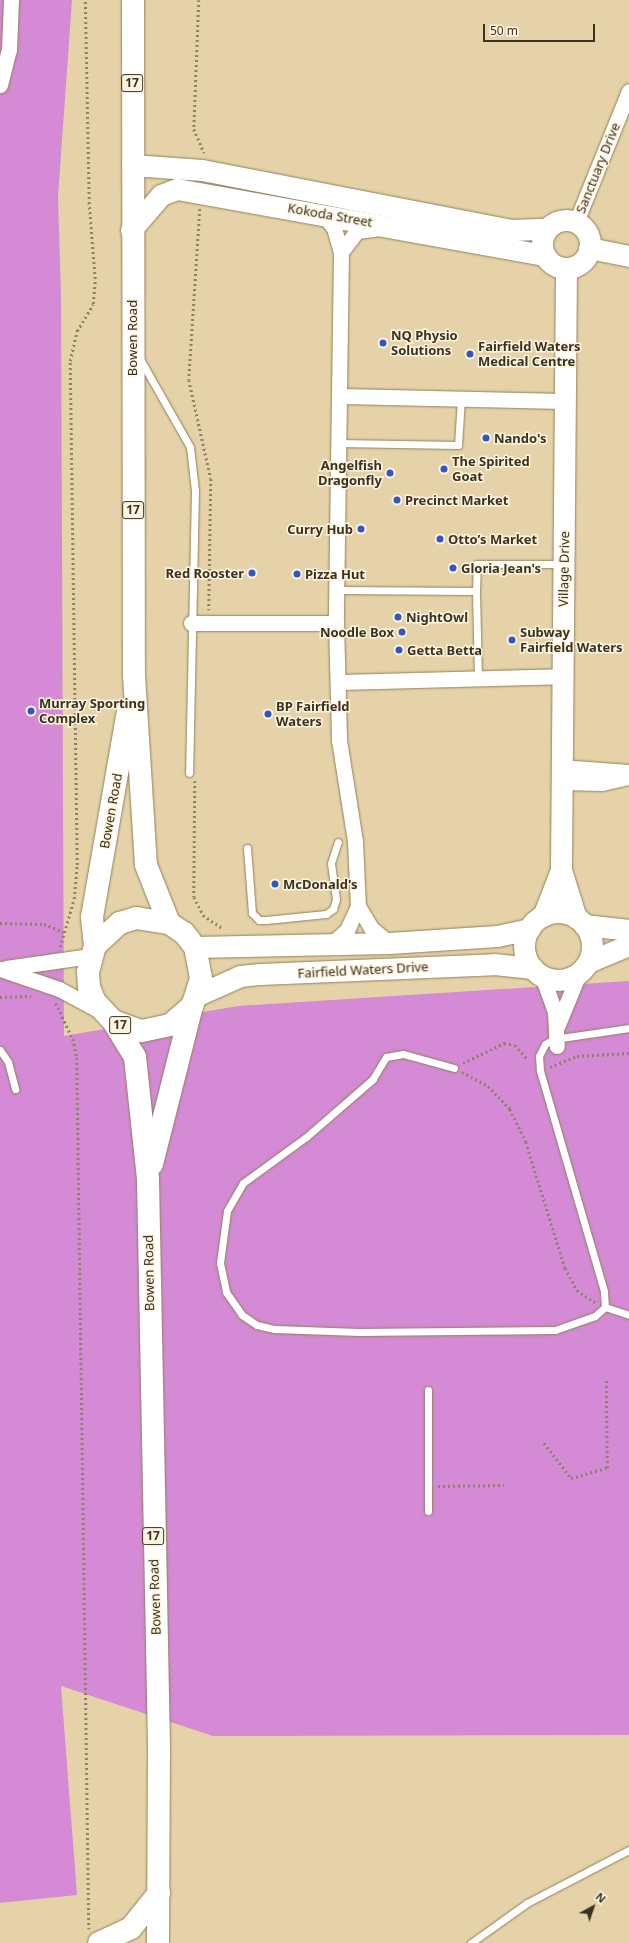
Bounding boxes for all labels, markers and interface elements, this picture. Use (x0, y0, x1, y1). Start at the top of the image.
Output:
scale bar (485, 16, 597, 42)
text: 50 m (490, 22, 518, 39)
road number: 17 (121, 73, 143, 93)
street label: Sanctuary Drive (573, 120, 623, 216)
street label: Kokoda Street (286, 200, 374, 230)
street label: Bowen Road (124, 300, 140, 376)
place label: NQ Physio Solutions (391, 328, 458, 359)
marker: NQ Physio Solutions (378, 338, 388, 348)
place label: Fairfield Waters Medical Centre (478, 339, 581, 370)
marker: Fairfield Waters Medical Centre (465, 349, 475, 359)
place label: Nando's (494, 430, 547, 446)
marker: Nando's (481, 433, 491, 443)
place label: The Spirited Goat (452, 454, 530, 485)
place label: Angelfish Dragonfly (318, 458, 382, 489)
marker: The Spirited Goat (439, 464, 449, 474)
marker: Angelfish Dragonfly (385, 468, 395, 478)
place label: Precinct Market (405, 492, 508, 508)
marker: Precinct Market (392, 495, 402, 505)
road number: 17 (122, 500, 144, 520)
place label: Curry Hub (287, 521, 353, 537)
marker: Curry Hub (356, 524, 366, 534)
place label: Otto’s Market (448, 531, 537, 547)
street label: Village Drive (556, 531, 572, 607)
marker: Otto’s Market (435, 534, 445, 544)
place label: Gloria Jean's (461, 560, 541, 576)
marker: Gloria Jean's (448, 563, 458, 573)
place label: Red Rooster (166, 565, 244, 581)
place label: Pizza Hut (305, 566, 365, 582)
marker: Red Rooster (247, 568, 257, 578)
marker: Pizza Hut (292, 569, 302, 579)
place label: NightOwl (406, 609, 468, 625)
marker: NightOwl (393, 612, 403, 622)
place label: Noodle Box (320, 624, 394, 640)
place label: Subway Fairfield Waters (520, 625, 623, 656)
marker: Noodle Box (397, 627, 407, 637)
marker: Subway Fairfield Waters (507, 635, 517, 645)
place label: Getta Betta (407, 642, 482, 658)
marker: Getta Betta (394, 645, 404, 655)
place label: Murray Sporting Complex (39, 696, 145, 727)
place label: BP Fairfield Waters (276, 699, 349, 730)
marker: Murray Sporting Complex (26, 706, 36, 716)
marker: BP Fairfield Waters (263, 709, 273, 719)
street label: Bowen Road (97, 772, 125, 850)
place label: McDonald's (283, 876, 358, 892)
marker: McDonald's (270, 879, 280, 889)
street label: Fairfield Waters Drive (297, 959, 429, 981)
road number: 17 (109, 1015, 131, 1035)
street label: Bowen Road (141, 1235, 157, 1311)
road number: 17 (142, 1526, 164, 1546)
street label: Bowen Road (146, 1559, 164, 1635)
north arrow (573, 1887, 613, 1927)
text: N (593, 1889, 609, 1906)

